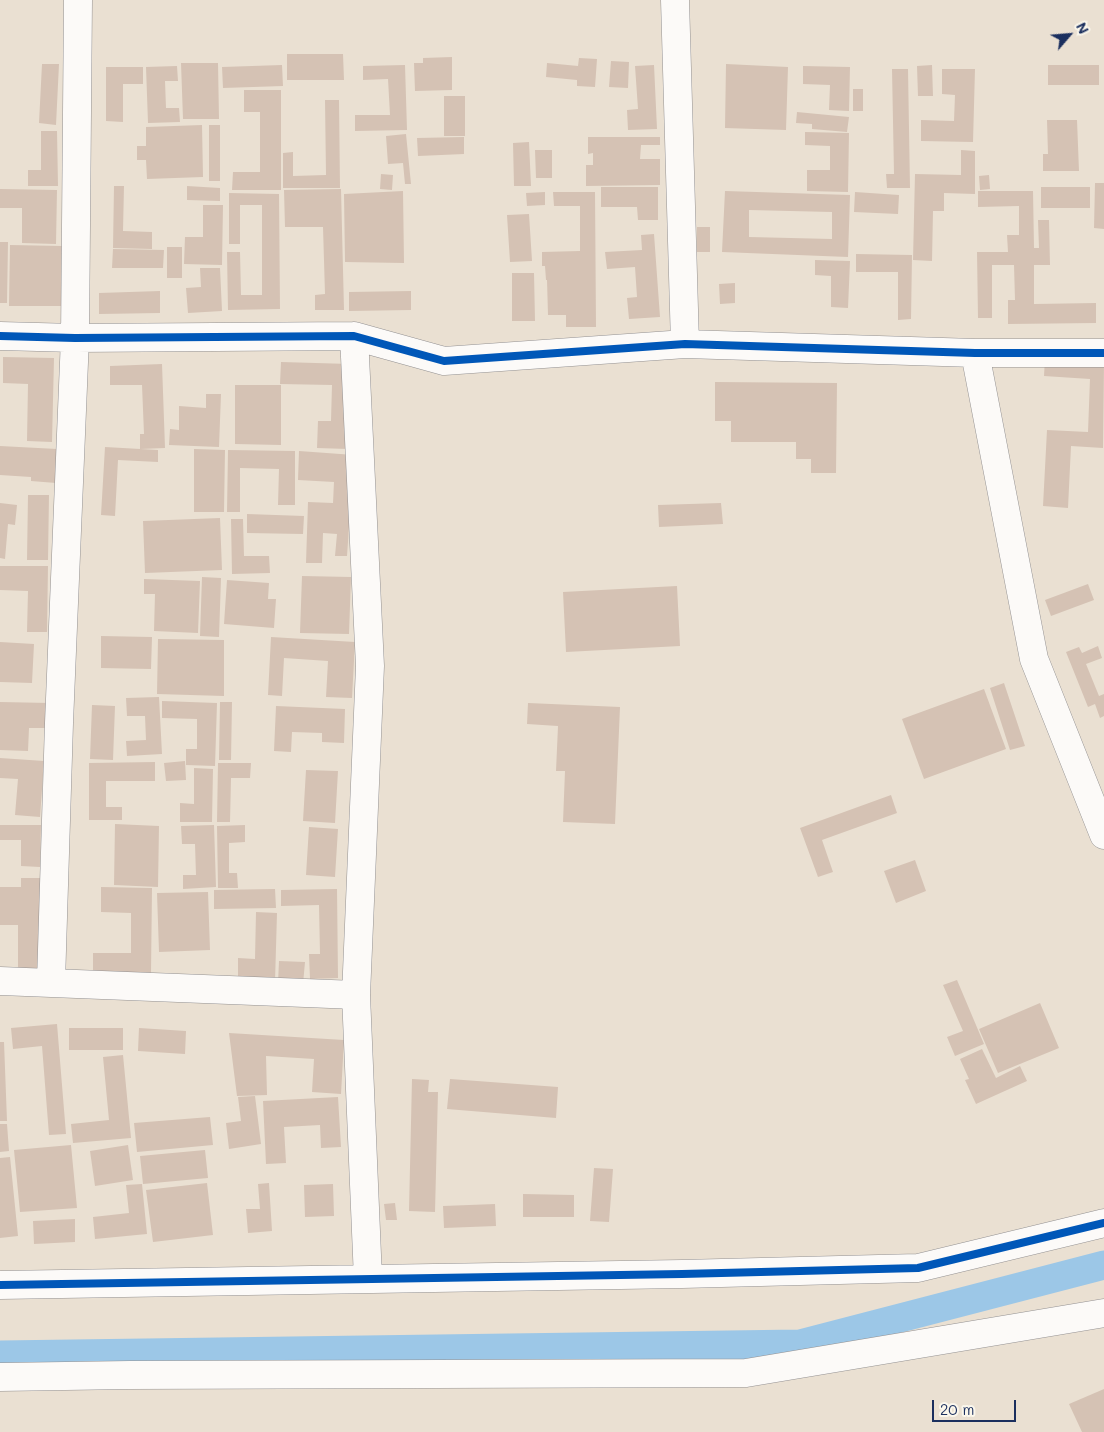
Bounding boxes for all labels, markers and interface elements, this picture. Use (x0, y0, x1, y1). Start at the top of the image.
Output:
north arrow (1044, 10, 1094, 60)
text: N (1072, 19, 1094, 37)
scale bar (934, 1390, 1018, 1422)
text: 20 m (940, 1399, 974, 1419)

